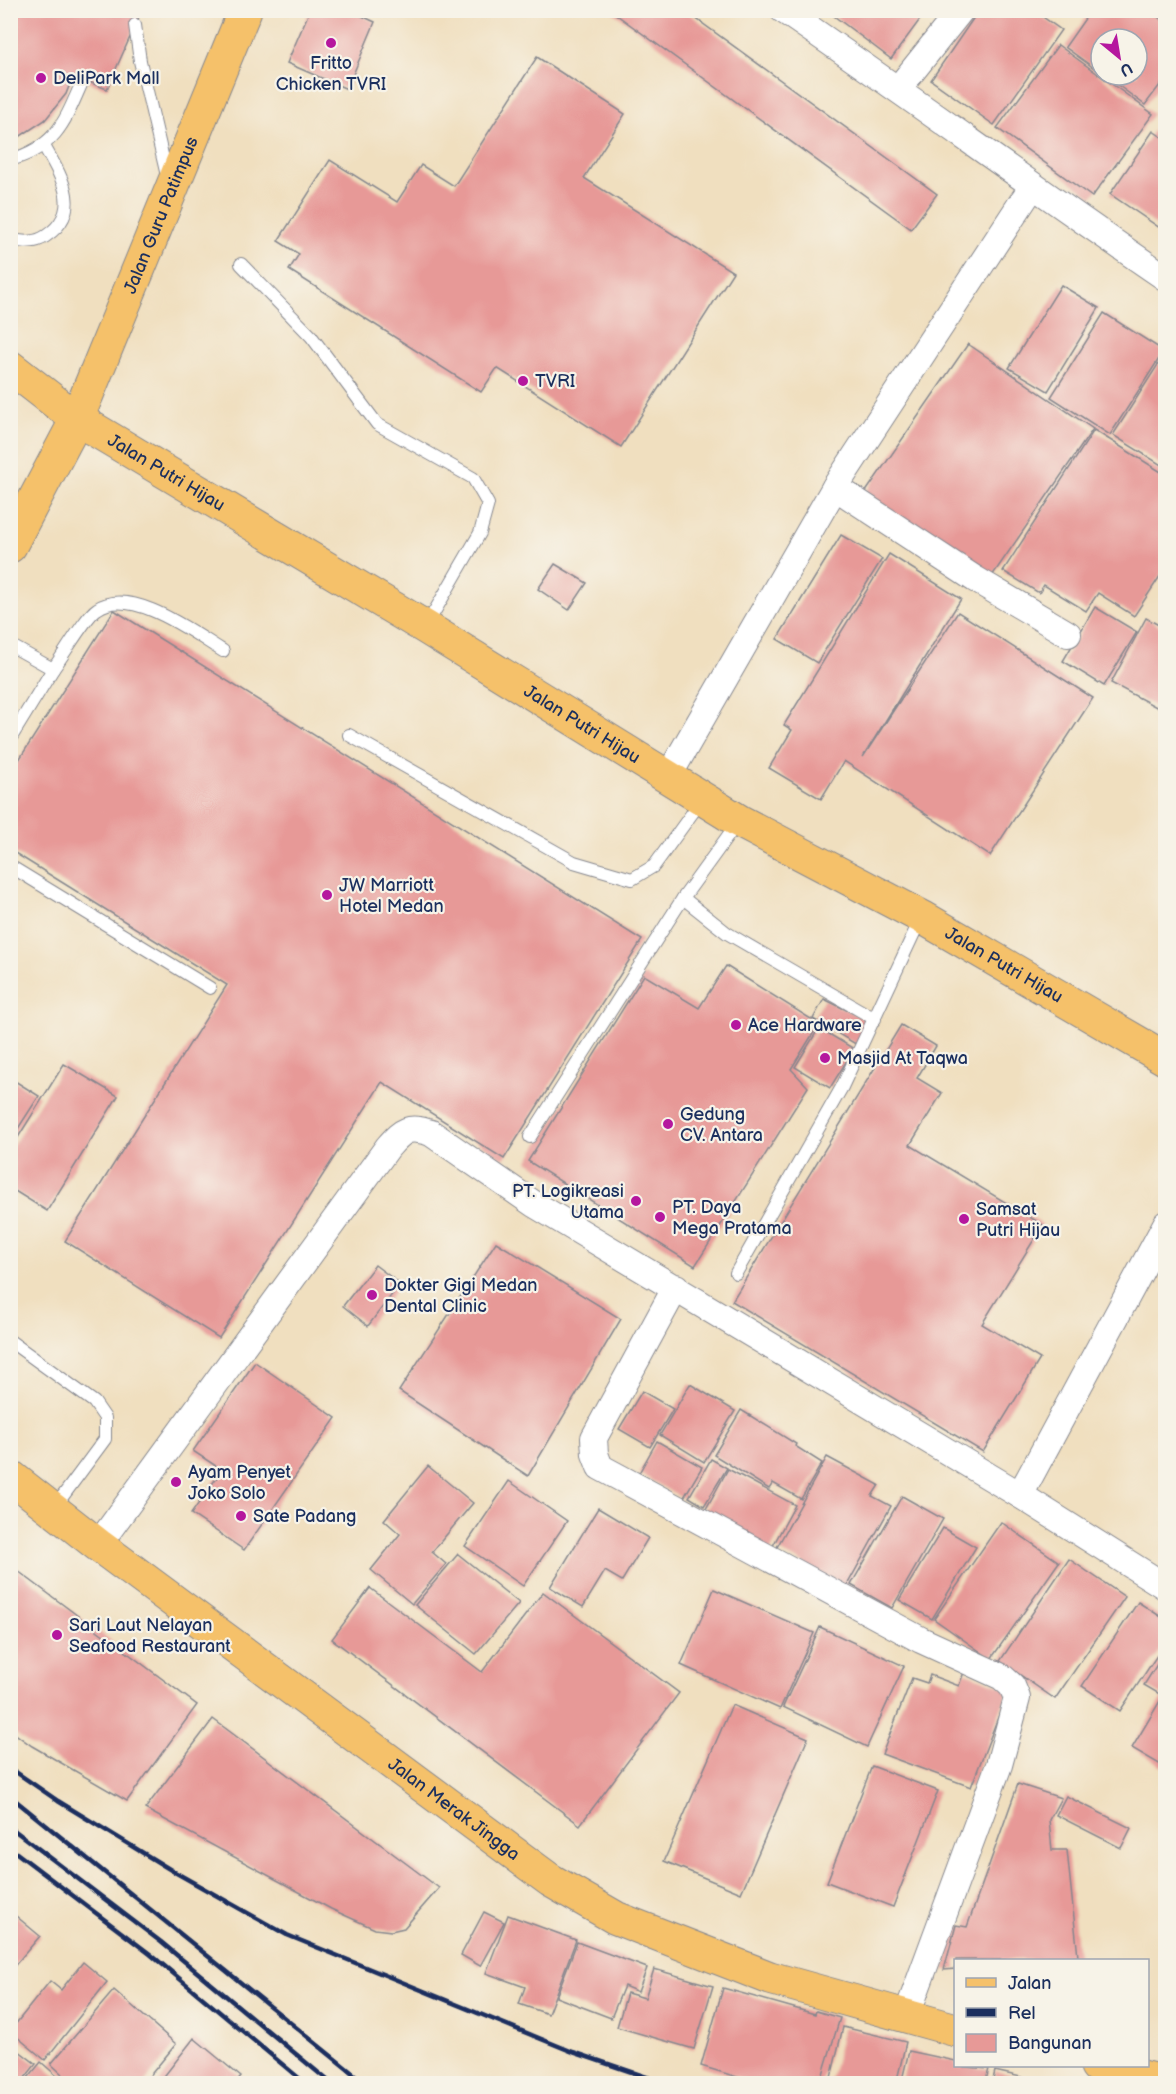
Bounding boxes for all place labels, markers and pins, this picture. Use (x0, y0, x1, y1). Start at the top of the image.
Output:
marker: Fritto Chicken TVRI (324, 36, 338, 50)
place label: Fritto Chicken TVRI (276, 53, 386, 95)
place label: DeliPark Mall (53, 68, 160, 89)
marker: DeliPark Mall (34, 71, 48, 85)
place label: TVRI (535, 371, 575, 392)
marker: TVRI (516, 374, 530, 388)
place label: JW Marriott Hotel Medan (339, 875, 444, 917)
marker: JW Marriott Hotel Medan (320, 888, 334, 902)
place label: Ace Hardware (748, 1015, 862, 1036)
marker: Ace Hardware (729, 1018, 743, 1032)
place label: Masjid At Taqwa (837, 1048, 968, 1069)
marker: Masjid At Taqwa (818, 1051, 832, 1065)
place label: Gedung CV. Antara (680, 1104, 763, 1146)
marker: Gedung CV. Antara (661, 1117, 675, 1131)
place label: PT. Logikreasi Utama (512, 1181, 624, 1223)
marker: PT. Logikreasi Utama (629, 1194, 643, 1208)
place label: PT. Daya Mega Pratama (672, 1197, 792, 1239)
place label: Samsat Putri Hijau (976, 1199, 1060, 1241)
marker: PT. Daya Mega Pratama (653, 1210, 667, 1224)
marker: Samsat Putri Hijau (957, 1212, 971, 1226)
place label: Dokter Gigi Medan Dental Clinic (384, 1275, 538, 1317)
marker: Dokter Gigi Medan Dental Clinic (365, 1288, 379, 1302)
place label: Ayam Penyet Joko Solo (188, 1462, 291, 1504)
marker: Ayam Penyet Joko Solo (169, 1475, 183, 1489)
place label: Sate Padang (253, 1506, 356, 1527)
marker: Sate Padang (234, 1509, 248, 1523)
place label: Sari Laut Nelayan Seafood Restaurant (69, 1615, 231, 1657)
marker: Sari Laut Nelayan Seafood Restaurant (50, 1628, 64, 1642)

